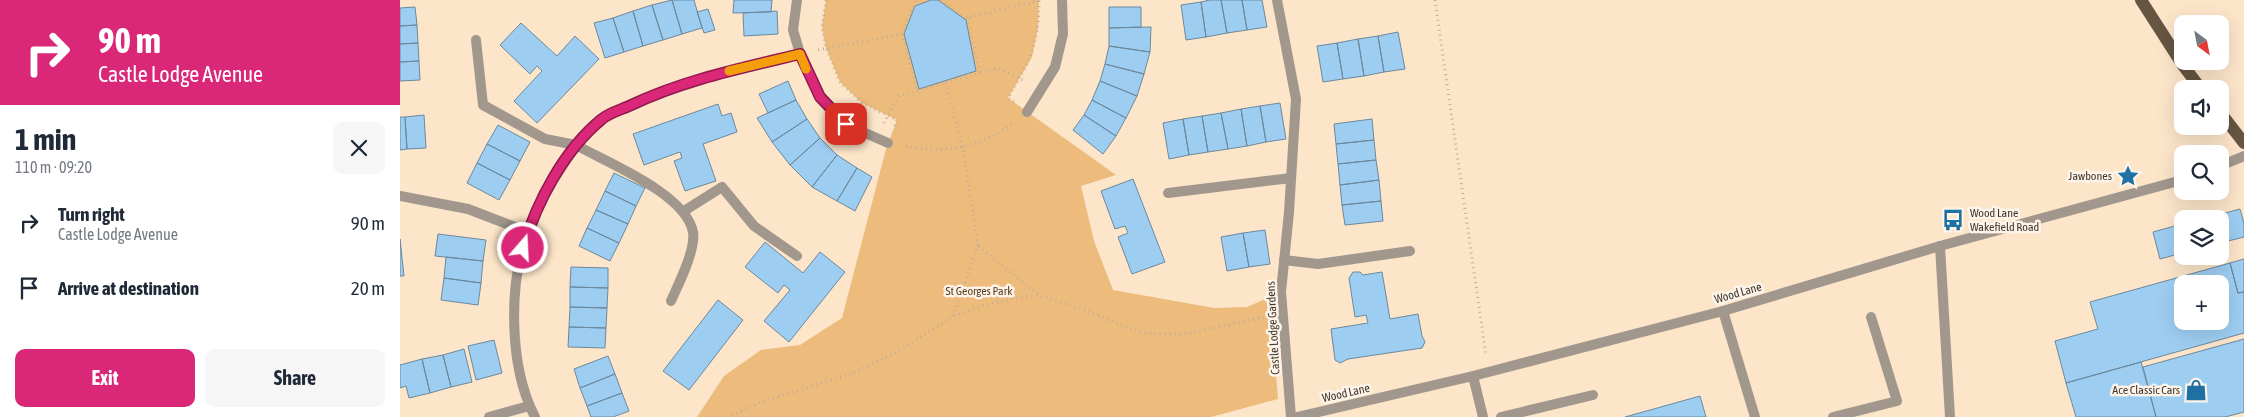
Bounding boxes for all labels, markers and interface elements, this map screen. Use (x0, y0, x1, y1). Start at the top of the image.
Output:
north arrow (2174, 15, 2229, 70)
map controls (2174, 15, 2229, 330)
icon: right (15, 20, 80, 85)
text: 90 m (98, 20, 161, 60)
text: Castle Lodge Avenue (98, 61, 263, 87)
button: sound (2174, 80, 2229, 135)
pin (825, 103, 867, 145)
icon: arrive (832, 110, 860, 138)
text: 1 min (15, 122, 76, 156)
button: close (333, 122, 385, 174)
button: search (2174, 145, 2229, 200)
text: 110 m · 09:20 (15, 158, 92, 176)
place icon: Jawbones (2115, 163, 2141, 189)
place label: Jawbones (2069, 169, 2112, 183)
text: Turn right (58, 203, 125, 225)
place label: Wood Lane Wakefield Road (1970, 206, 2039, 234)
bus stop icon: Wood Lane Wakefield Road (1940, 207, 1966, 233)
icon: right (15, 209, 43, 237)
button: layers (2174, 210, 2229, 265)
text: 90 m (351, 212, 385, 234)
position arrow (496, 221, 548, 273)
text: Castle Lodge Avenue (58, 225, 178, 243)
icon: arrive (15, 274, 43, 302)
button: + (2174, 275, 2229, 330)
text: Arrive at destination (58, 277, 199, 299)
text: 20 m (351, 277, 385, 299)
street label: Wood Lane (1713, 280, 1763, 306)
street label: Castle Lodge Gardens (1264, 281, 1282, 375)
park label: St Georges Park (946, 284, 1013, 298)
button: Exit (15, 349, 195, 407)
button: Share (205, 349, 385, 407)
shop icon: Ace Classic Cars (2183, 377, 2209, 403)
street label: Wood Lane (1321, 381, 1371, 405)
place label: Ace Classic Cars (2112, 383, 2180, 397)

